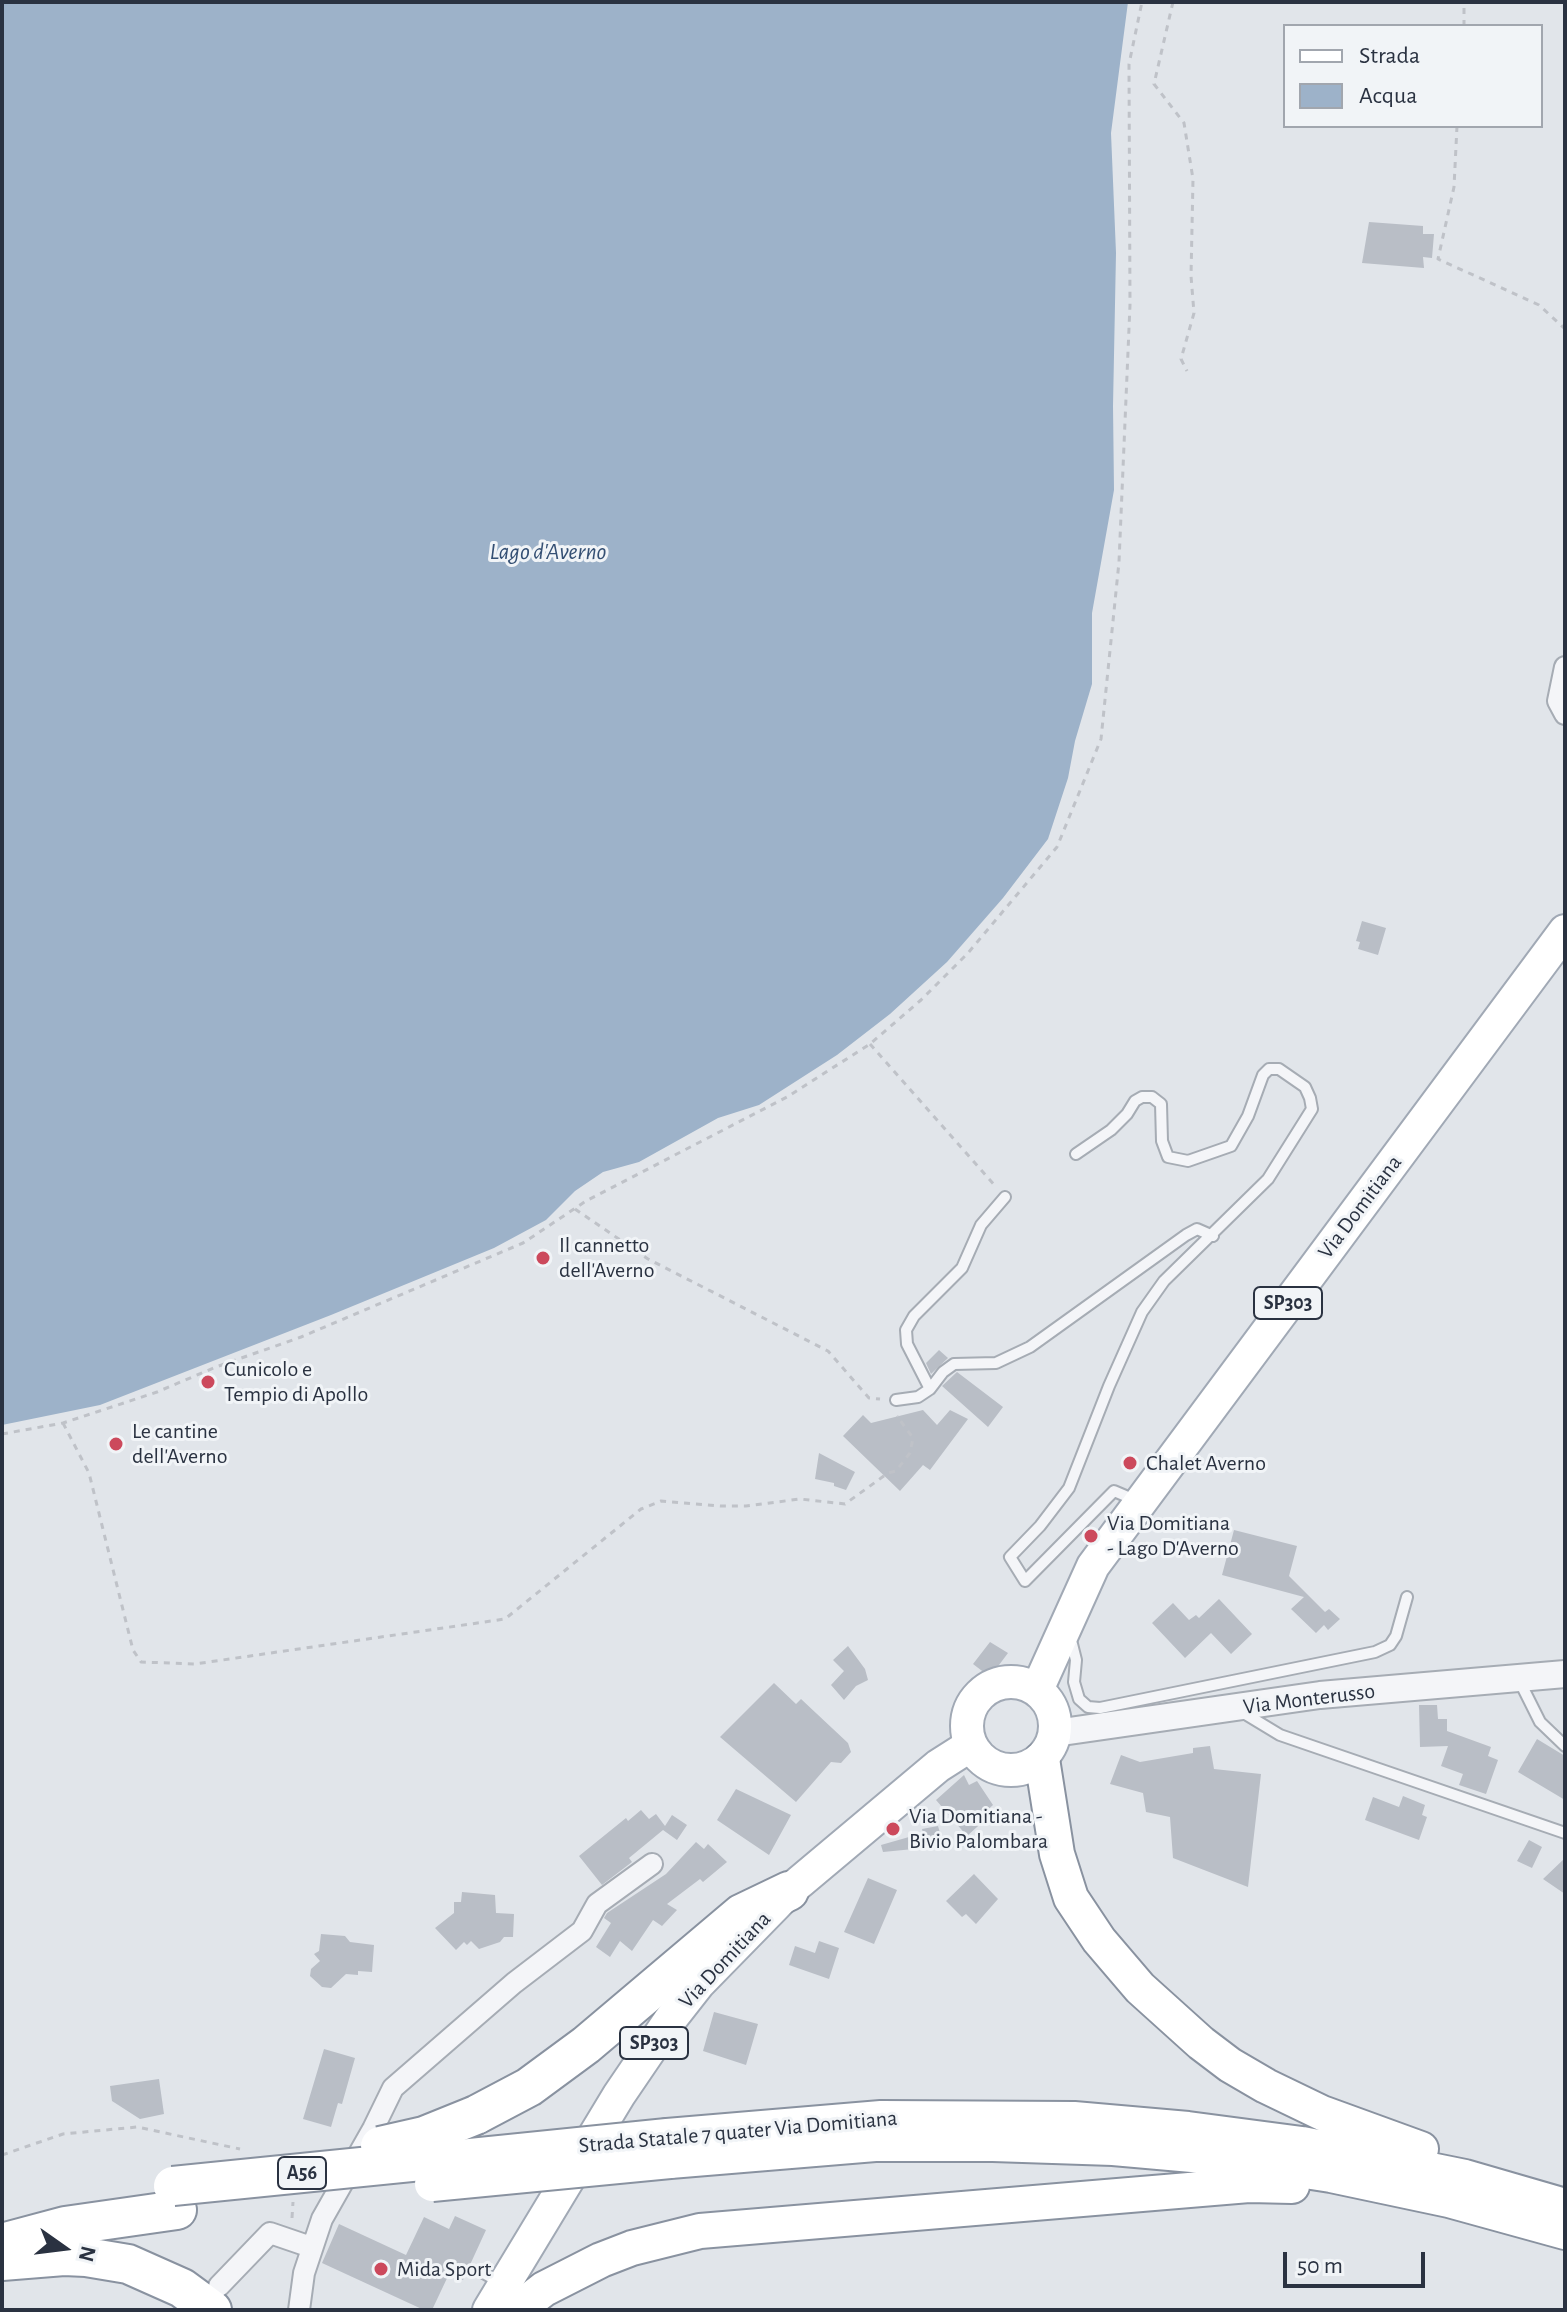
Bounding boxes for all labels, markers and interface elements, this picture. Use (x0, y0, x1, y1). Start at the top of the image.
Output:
legend (1283, 24, 1543, 128)
text: Strada (1359, 44, 1420, 68)
text: Acqua (1359, 84, 1417, 108)
water label: Lago d'Averno (490, 538, 606, 566)
street label: Via Domitiana (1312, 1150, 1408, 1264)
place label: Il cannetto dell'Averno (559, 1232, 654, 1284)
marker: Il cannetto dell'Averno (534, 1249, 552, 1267)
road number: SP303 (1254, 1287, 1322, 1319)
place label: Cunicolo e Tempio di Apollo (224, 1356, 368, 1408)
marker: Cunicolo e Tempio di Apollo (199, 1373, 217, 1391)
place label: Le cantine dell'Averno (132, 1418, 227, 1470)
marker: Le cantine dell'Averno (107, 1435, 125, 1453)
place label: Chalet Averno (1146, 1450, 1266, 1476)
marker: Chalet Averno (1121, 1454, 1139, 1472)
place label: Via Domitiana - Lago D'Averno (1107, 1510, 1239, 1562)
marker: Via Domitiana - Lago D'Averno (1082, 1527, 1100, 1545)
street label: Via Monterusso (1242, 1678, 1376, 1720)
place label: Via Domitiana - Bivio Palombara (909, 1803, 1048, 1854)
marker: Via Domitiana - Bivio Palombara (884, 1820, 902, 1838)
street label: Via Domitiana (673, 1906, 777, 2014)
road number: SP303 (620, 2027, 688, 2059)
street label: Strada Statale 7 quater Via Domitiana (578, 2105, 898, 2159)
road number: A56 (278, 2157, 326, 2189)
north arrow (24, 2208, 104, 2288)
scale bar (1287, 2236, 1429, 2286)
text: N (75, 2244, 100, 2264)
text: 50 m (1297, 2254, 1343, 2278)
place label: Mida Sport (397, 2256, 491, 2282)
marker: Mida Sport (372, 2260, 390, 2278)

